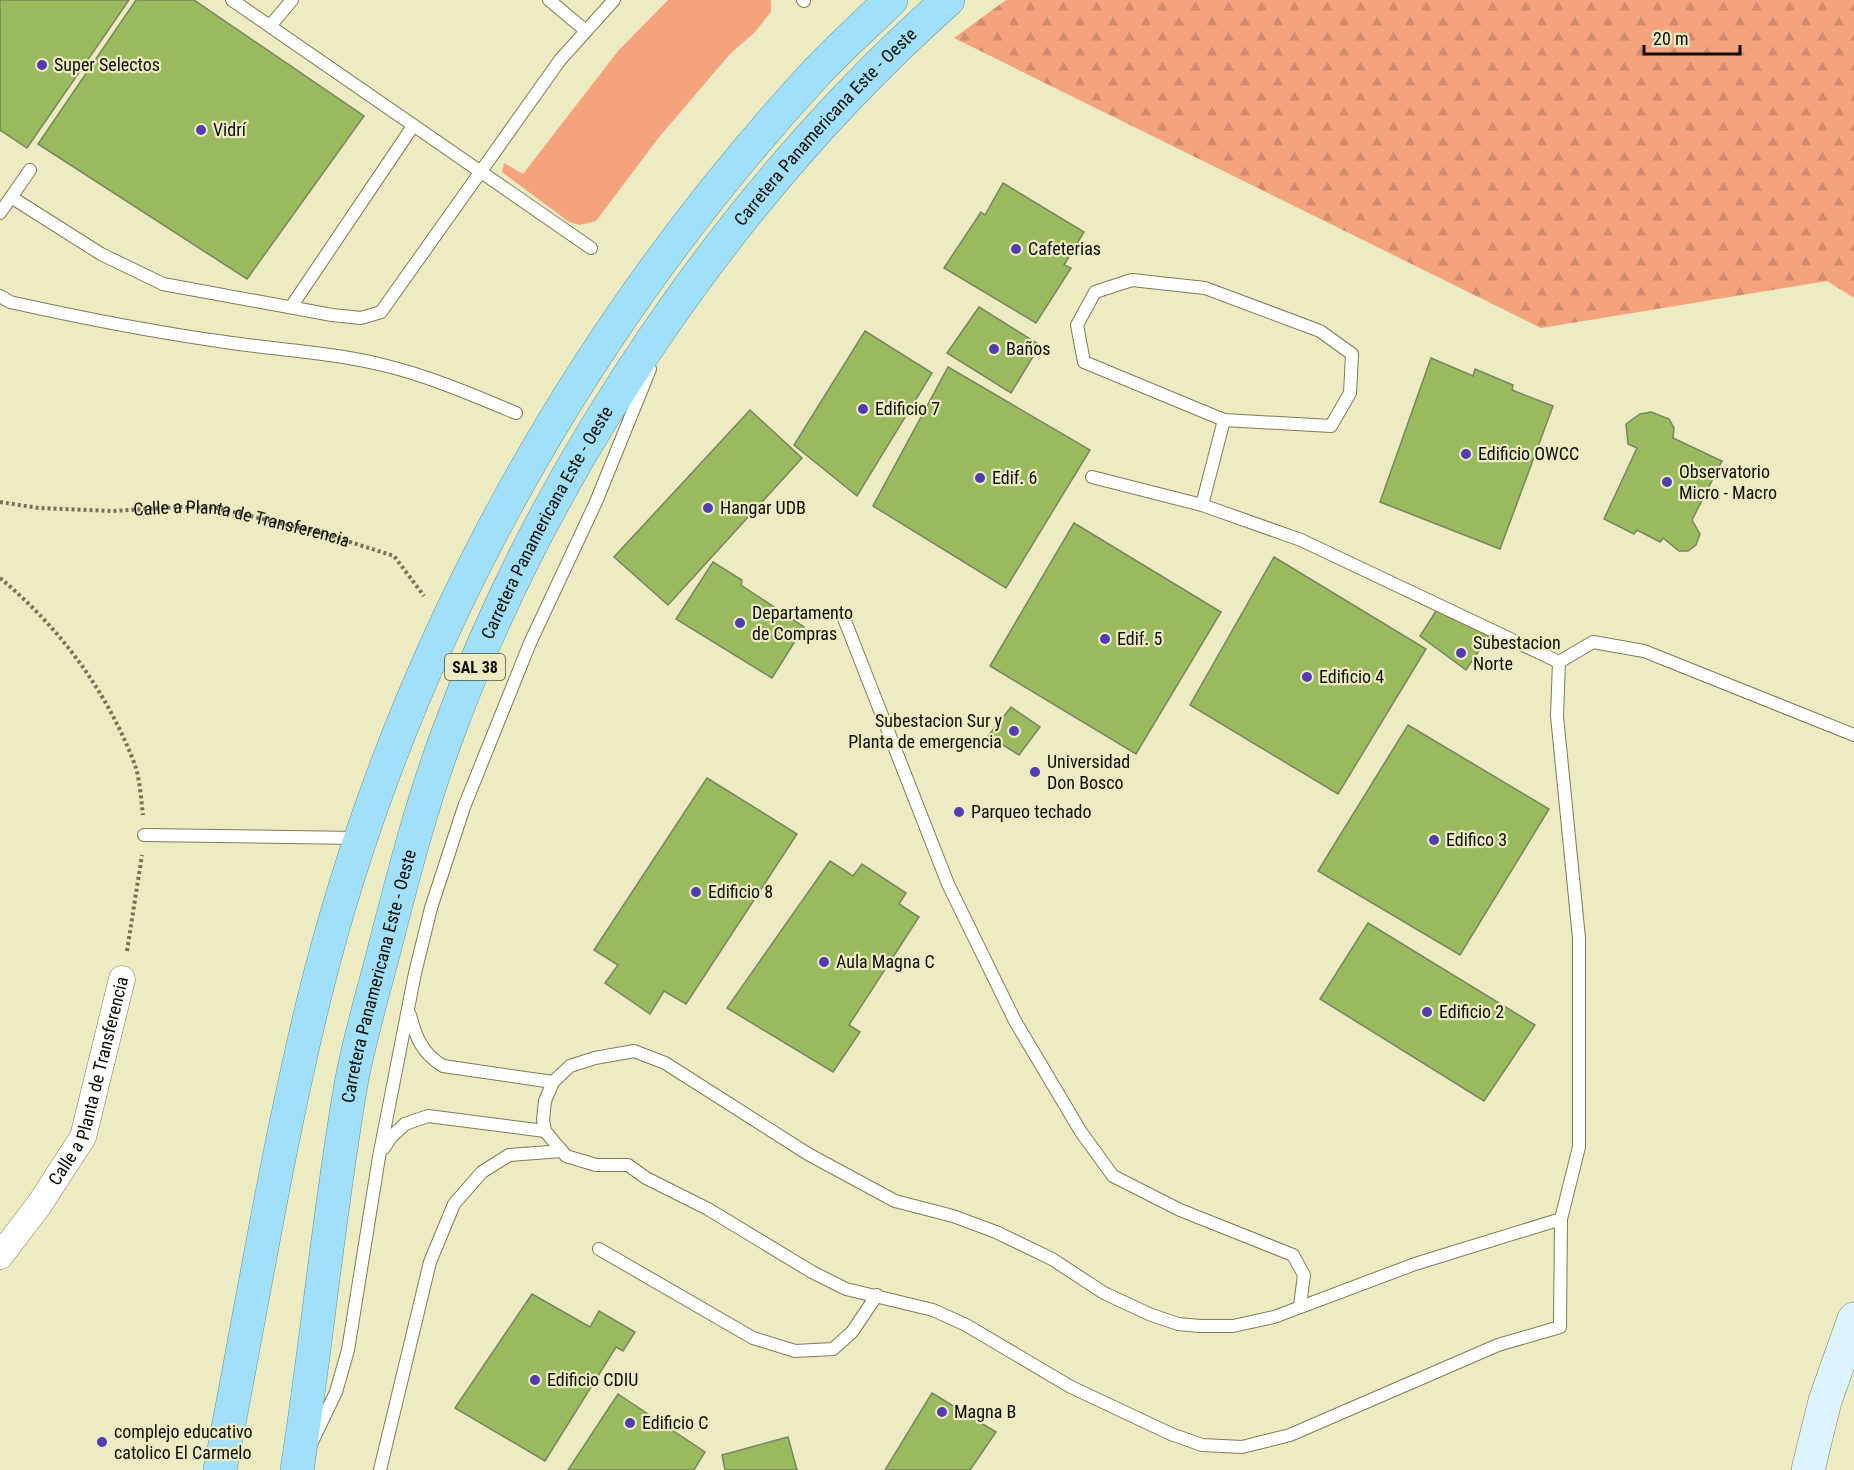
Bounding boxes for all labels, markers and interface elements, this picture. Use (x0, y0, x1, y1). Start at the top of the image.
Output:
scale bar (1644, 18, 1740, 56)
street label: Carretera Panamericana Este - Oeste (729, 23, 921, 230)
text: 20 m (1653, 28, 1688, 49)
place label: Super Selectos (54, 54, 160, 75)
marker: Super Selectos (35, 58, 49, 72)
place label: Vidrí (213, 119, 247, 140)
marker: Vidrí (194, 123, 208, 137)
place label: Cafeterias (1028, 238, 1101, 259)
marker: Cafeterias (1009, 242, 1023, 256)
place label: Baños (1006, 338, 1050, 359)
marker: Baños (987, 342, 1001, 356)
place label: Edificio 7 (875, 398, 940, 419)
street label: Carretera Panamericana Este - Oeste (476, 402, 617, 642)
marker: Edificio 7 (856, 402, 870, 416)
place label: Edificio OWCC (1478, 443, 1579, 464)
marker: Edificio OWCC (1459, 447, 1473, 461)
place label: Observatorio Micro - Macro (1679, 461, 1777, 503)
place label: Edif. 6 (992, 467, 1037, 488)
marker: Edif. 6 (973, 471, 987, 485)
marker: Observatorio Micro - Macro (1660, 475, 1674, 489)
street label: Calle a Planta de Transferencia (133, 496, 352, 551)
place label: Hangar UDB (720, 497, 806, 518)
marker: Hangar UDB (701, 501, 715, 515)
place label: Departamento de Compras (752, 602, 853, 644)
marker: Departamento de Compras (733, 616, 747, 630)
place label: Edif. 5 (1117, 628, 1162, 649)
marker: Edif. 5 (1098, 632, 1112, 646)
place label: Subestacion Norte (1473, 632, 1561, 674)
marker: Subestacion Norte (1454, 646, 1468, 660)
road number: SAL 38 (445, 654, 505, 680)
place label: Edificio 4 (1319, 666, 1384, 687)
marker: Edificio 4 (1300, 670, 1314, 684)
place label: Subestacion Sur y Planta de emergencia (848, 710, 1003, 752)
marker: Subestacion Sur y Planta de emergencia (1007, 724, 1021, 738)
place label: Universidad Don Bosco (1047, 751, 1130, 793)
marker: Universidad Don Bosco (1028, 765, 1042, 779)
place label: Parqueo techado (971, 801, 1092, 822)
marker: Parqueo techado (952, 805, 966, 819)
place label: Edifico 3 (1446, 829, 1507, 850)
marker: Edifico 3 (1427, 833, 1441, 847)
street label: Carretera Panamericana Este - Oeste (337, 847, 420, 1104)
place label: Edificio 8 (708, 881, 773, 902)
marker: Edificio 8 (689, 885, 703, 899)
place label: Aula Magna C (836, 951, 935, 972)
marker: Aula Magna C (817, 955, 831, 969)
street label: Calle a Planta de Transferencia (44, 974, 132, 1189)
place label: Edificio 2 (1439, 1001, 1504, 1022)
marker: Edificio 2 (1420, 1005, 1434, 1019)
place label: Edificio CDIU (547, 1369, 638, 1390)
marker: Edificio CDIU (528, 1373, 542, 1387)
place label: Magna B (954, 1401, 1016, 1422)
marker: Magna B (935, 1405, 949, 1419)
place label: Edificio C (642, 1412, 708, 1433)
marker: Edificio C (623, 1416, 637, 1430)
place label: complejo educativo catolico El Carmelo (114, 1421, 253, 1463)
marker: complejo educativo catolico El Carmelo (95, 1435, 109, 1449)

